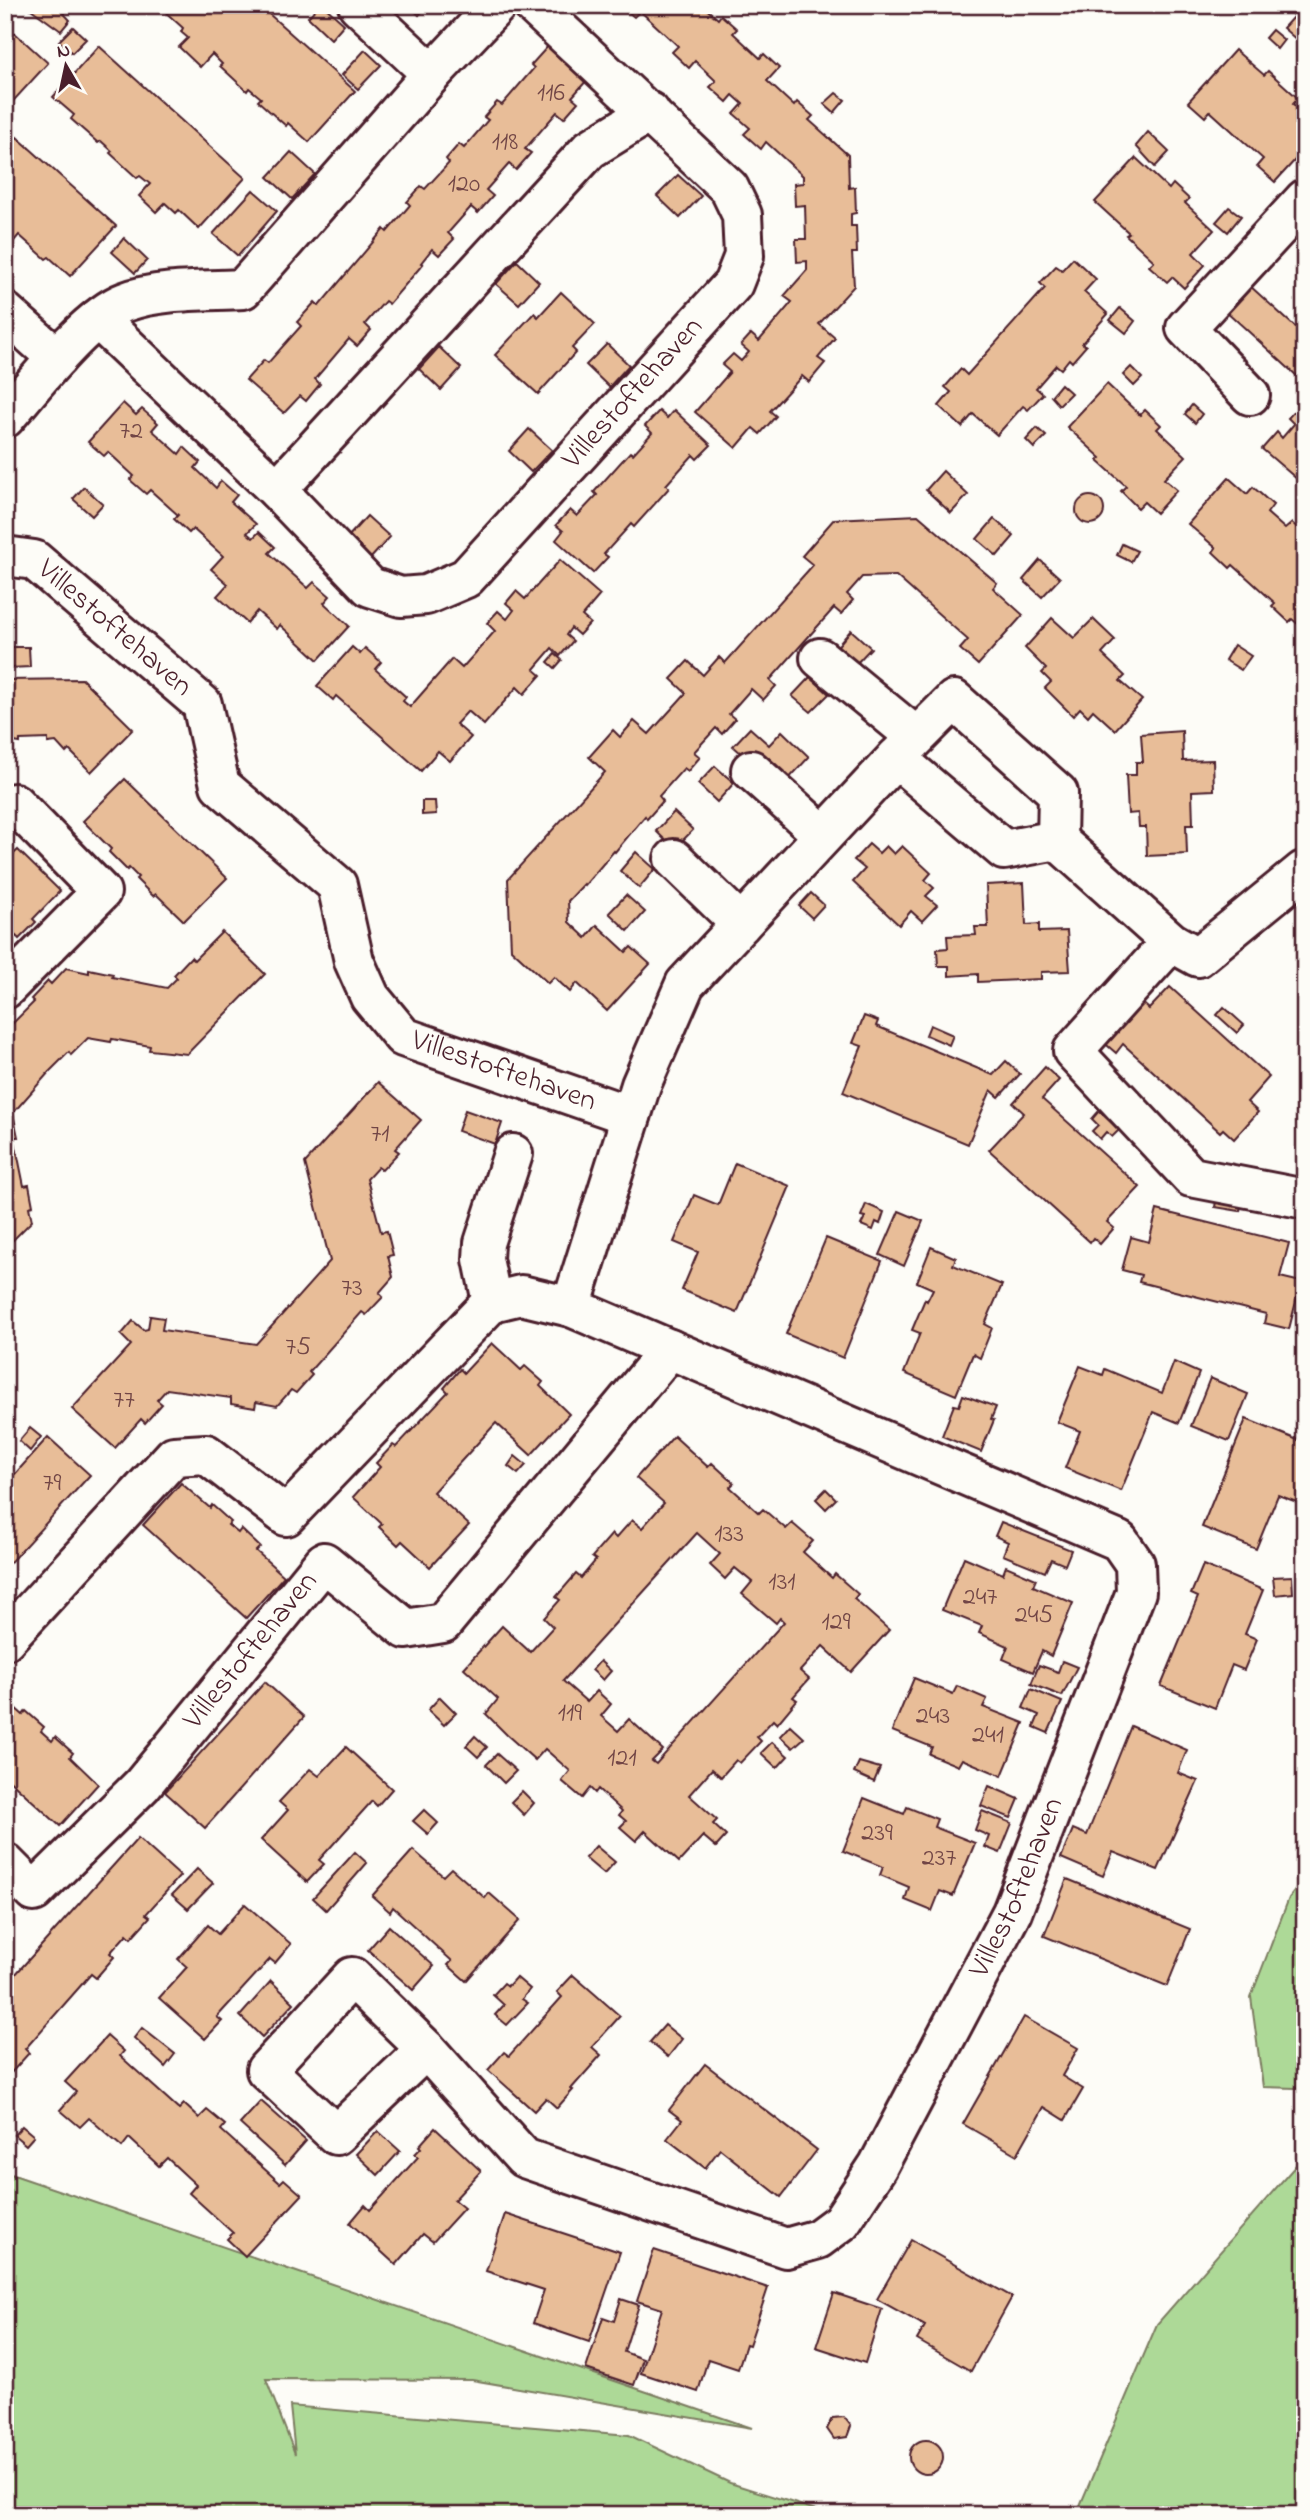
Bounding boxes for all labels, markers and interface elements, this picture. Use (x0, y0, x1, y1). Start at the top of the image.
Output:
north arrow (32, 32, 102, 102)
text: N (55, 37, 72, 66)
house number: 116 (537, 75, 565, 113)
house number: 118 (492, 124, 518, 162)
house number: 120 (448, 166, 480, 204)
street label: Villestoftehaven (552, 307, 715, 481)
house number: 72 (119, 413, 143, 451)
street label: Villestoftehaven (26, 549, 202, 708)
street label: Villestoftehaven (404, 1019, 602, 1124)
house number: 71 (371, 1116, 389, 1154)
house number: 73 (341, 1270, 363, 1308)
house number: 75 (285, 1329, 311, 1367)
house number: 77 (113, 1382, 135, 1420)
house number: 79 (43, 1465, 61, 1503)
house number: 133 (714, 1516, 744, 1554)
street label: Villestoftehaven (173, 1562, 329, 1740)
house number: 131 (768, 1564, 796, 1602)
house number: 247 (963, 1579, 997, 1617)
house number: 245 (1015, 1597, 1053, 1635)
house number: 129 (821, 1604, 851, 1642)
house number: 119 (558, 1695, 582, 1733)
house number: 243 (916, 1698, 950, 1736)
house number: 241 (972, 1717, 1004, 1755)
house number: 121 (607, 1740, 637, 1778)
street label: Villestoftehaven (958, 1791, 1076, 1987)
house number: 239 (861, 1815, 893, 1853)
house number: 237 (922, 1840, 956, 1878)

